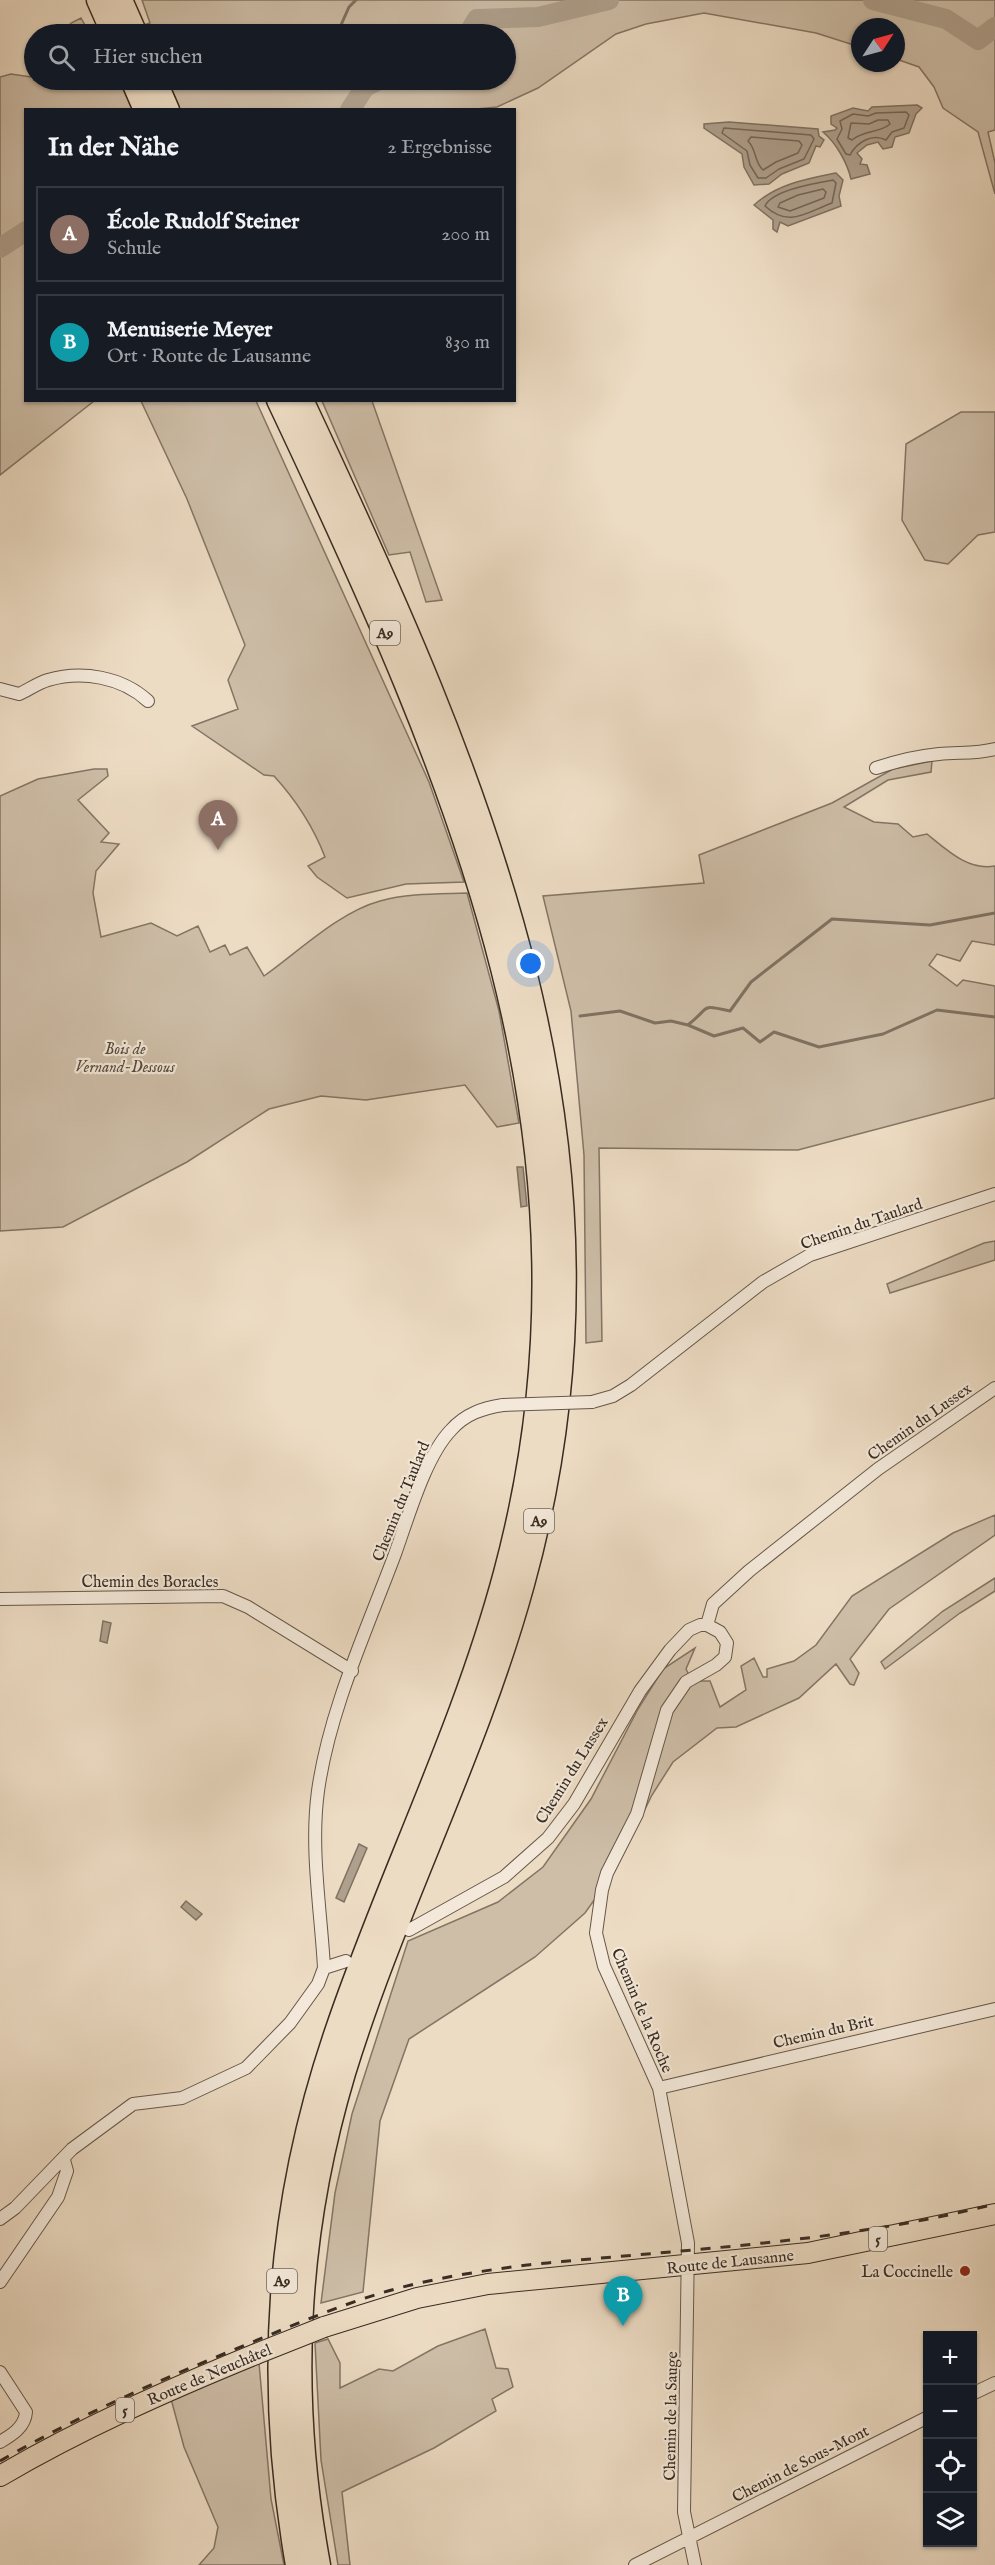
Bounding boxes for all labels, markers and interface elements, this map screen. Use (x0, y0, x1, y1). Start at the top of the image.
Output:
north arrow (851, 18, 905, 72)
search box (24, 24, 516, 90)
icon: search (45, 41, 78, 74)
text: Hier suchen (93, 43, 203, 71)
text: In der Nähe (48, 131, 179, 164)
text: 2 Ergebnisse (387, 135, 492, 160)
text: École Rudolf Steiner (107, 208, 299, 236)
text: A (63, 222, 76, 247)
text: 200 m (441, 222, 490, 247)
text: Schule (107, 236, 161, 261)
text: Menuiserie Meyer (107, 316, 272, 344)
text: B (63, 330, 76, 355)
text: 830 m (445, 330, 490, 355)
text: Ort · Route de Lausanne (107, 344, 311, 369)
road number: A9 (370, 621, 400, 645)
pin: A (198, 800, 238, 850)
your location (516, 949, 545, 978)
park label: Bois de Vernand-Dessous (75, 1040, 175, 1078)
street label: Chemin du Taulard (798, 1195, 926, 1255)
street label: Chemin du Lussex (864, 1379, 976, 1466)
street label: Chemin du Taulard (369, 1438, 435, 1565)
road number: A9 (524, 1509, 554, 1533)
street label: Chemin des Boracles (82, 1573, 219, 1593)
street label: Chemin du Lussex (532, 1714, 614, 1828)
street label: Chemin de la Roche (606, 1945, 676, 2076)
street label: Chemin du Brit (771, 2012, 876, 2054)
road number: 5 (869, 2227, 887, 2251)
street label: Route de Lausanne (665, 2246, 795, 2280)
place label: La Coccinelle (861, 2263, 953, 2283)
marker: La Coccinelle (958, 2264, 972, 2278)
road number: A9 (267, 2269, 297, 2293)
pin: B (604, 2276, 642, 2326)
map controls (923, 2331, 977, 2547)
button: + (923, 2331, 977, 2385)
street label: Route de Neuchâtel (145, 2340, 276, 2411)
street label: Chemin de la Sauge (661, 2351, 683, 2481)
button: − (923, 2385, 977, 2439)
road number: 5 (116, 2398, 134, 2422)
street label: Chemin de Sous-Mont (729, 2421, 873, 2508)
button: locate (923, 2439, 977, 2493)
button: layers (923, 2493, 977, 2547)

